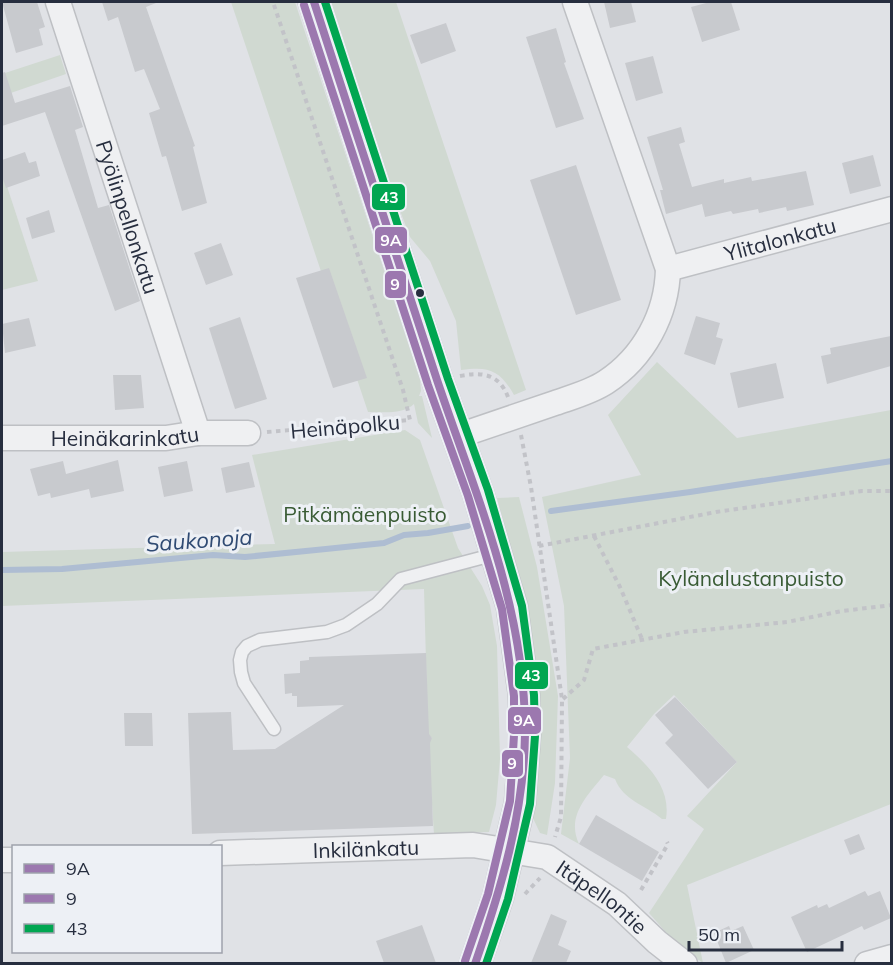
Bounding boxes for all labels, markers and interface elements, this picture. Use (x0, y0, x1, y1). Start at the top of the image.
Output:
street label: Pyölinpellonkatu (91, 137, 165, 297)
line badge: 43 (371, 183, 406, 211)
text: 43 (379, 187, 399, 207)
street label: Ylitalonkatu (720, 212, 839, 267)
line badge: 9A (374, 226, 408, 254)
text: 9A (380, 230, 402, 250)
line badge: 9 (384, 270, 407, 299)
text: 9 (390, 274, 400, 294)
unlabelled marker (414, 287, 426, 299)
street label: Heinäpolku (289, 408, 401, 444)
street label: Heinäkarinkatu (51, 420, 201, 451)
park label: Pitkämäenpuisto (283, 501, 447, 527)
water label: Saukonoja (145, 522, 253, 558)
park label: Kylänalustanpuisto (658, 565, 844, 591)
line badge: 43 (514, 661, 549, 690)
text: 43 (521, 665, 541, 685)
line badge: 9A (507, 706, 542, 735)
text: 9A (513, 710, 535, 730)
line badge: 9 (501, 749, 524, 778)
text: 9 (507, 753, 517, 773)
street label: Inkilänkatu (312, 834, 419, 863)
legend (12, 845, 222, 953)
street label: Itäpellontie (551, 854, 653, 939)
text: 9A (66, 857, 90, 880)
text: 9 (66, 887, 77, 910)
scale bar (689, 914, 842, 952)
text: 43 (66, 917, 88, 940)
text: 50 m (698, 923, 740, 946)

